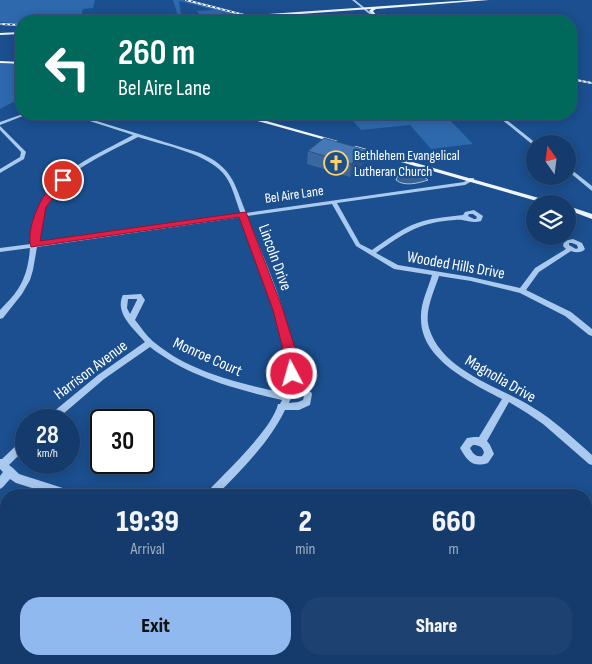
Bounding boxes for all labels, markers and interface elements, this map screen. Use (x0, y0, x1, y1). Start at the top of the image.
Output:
text: 260 m (118, 32, 195, 75)
icon: left (35, 35, 100, 100)
text: Bel Aire Lane (118, 75, 211, 102)
north arrow (526, 135, 576, 185)
map controls (526, 135, 576, 245)
place label: Bethlehem Evangelical Lutheran Church (354, 147, 460, 180)
church icon: Bethlehem Evangelical Lutheran Church (323, 150, 349, 176)
pin (42, 159, 84, 201)
icon: arrive (49, 166, 77, 194)
street label: Bel Aire Lane (264, 182, 325, 207)
button: layers (526, 195, 576, 245)
street label: Lincoln Drive (254, 222, 295, 293)
street label: Wooded Hills Drive (405, 248, 506, 283)
street label: Monroe Court (170, 334, 245, 381)
street label: Harrison Avenue (50, 336, 132, 404)
position arrow (265, 347, 317, 399)
street label: Magnolia Drive (462, 351, 539, 407)
speed limit sign: 30 (90, 409, 155, 474)
text: 28 (36, 420, 59, 451)
text: km/h (37, 446, 58, 461)
text: 19:39 (116, 504, 179, 540)
text: 2 (299, 504, 312, 540)
text: 660 (432, 504, 476, 540)
text: Arrival (130, 540, 165, 559)
text: min (295, 540, 315, 559)
text: m (449, 540, 459, 559)
button: Exit (20, 597, 291, 655)
button: Share (301, 597, 572, 655)

